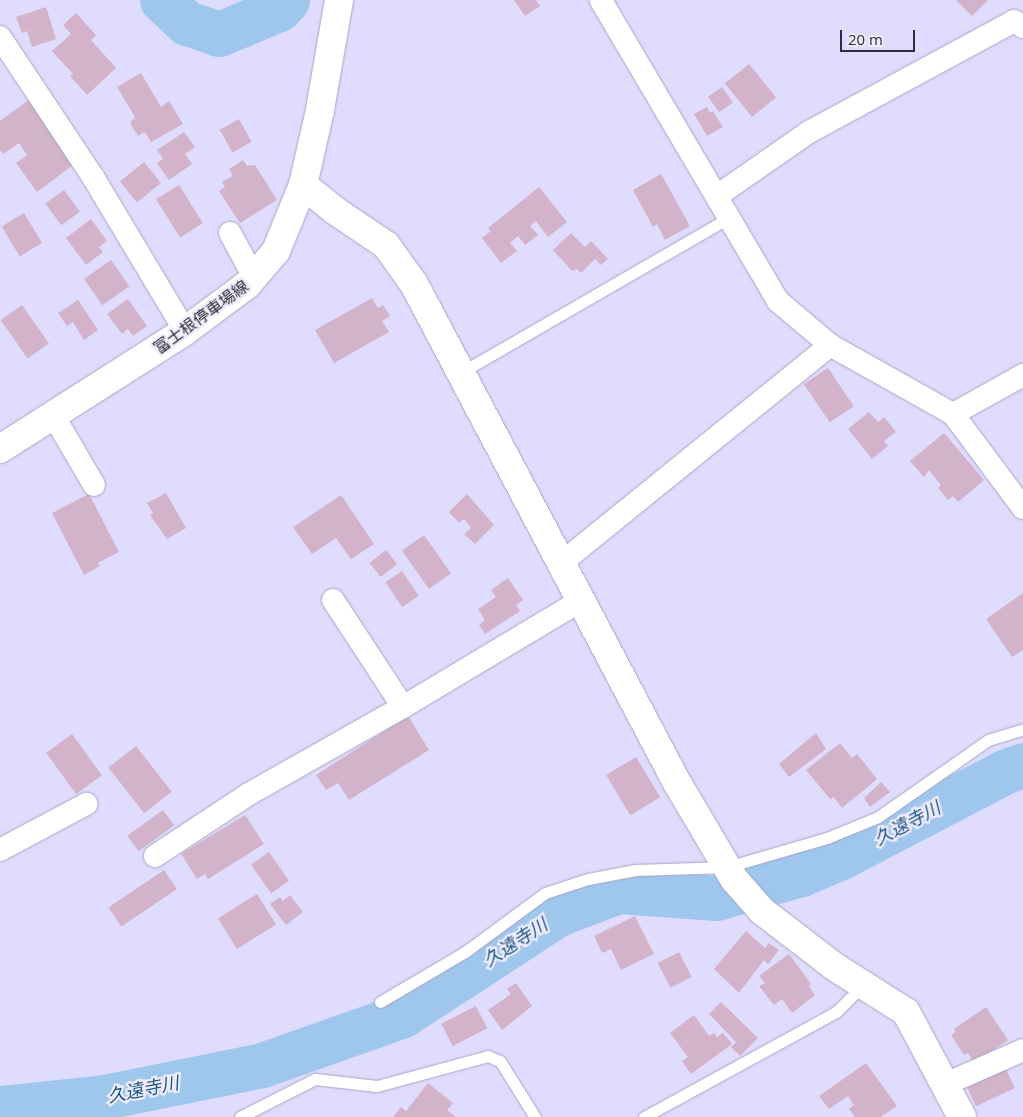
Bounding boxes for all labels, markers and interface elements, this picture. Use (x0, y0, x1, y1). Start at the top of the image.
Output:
scale bar (843, 20, 918, 52)
text: 20 m (848, 29, 883, 49)
street label: 富士根停車場線 (150, 276, 252, 358)
water label: 久遠寺川 (870, 797, 944, 849)
water label: 久遠寺川 (479, 913, 551, 971)
water label: 久遠寺川 (106, 1072, 180, 1106)

